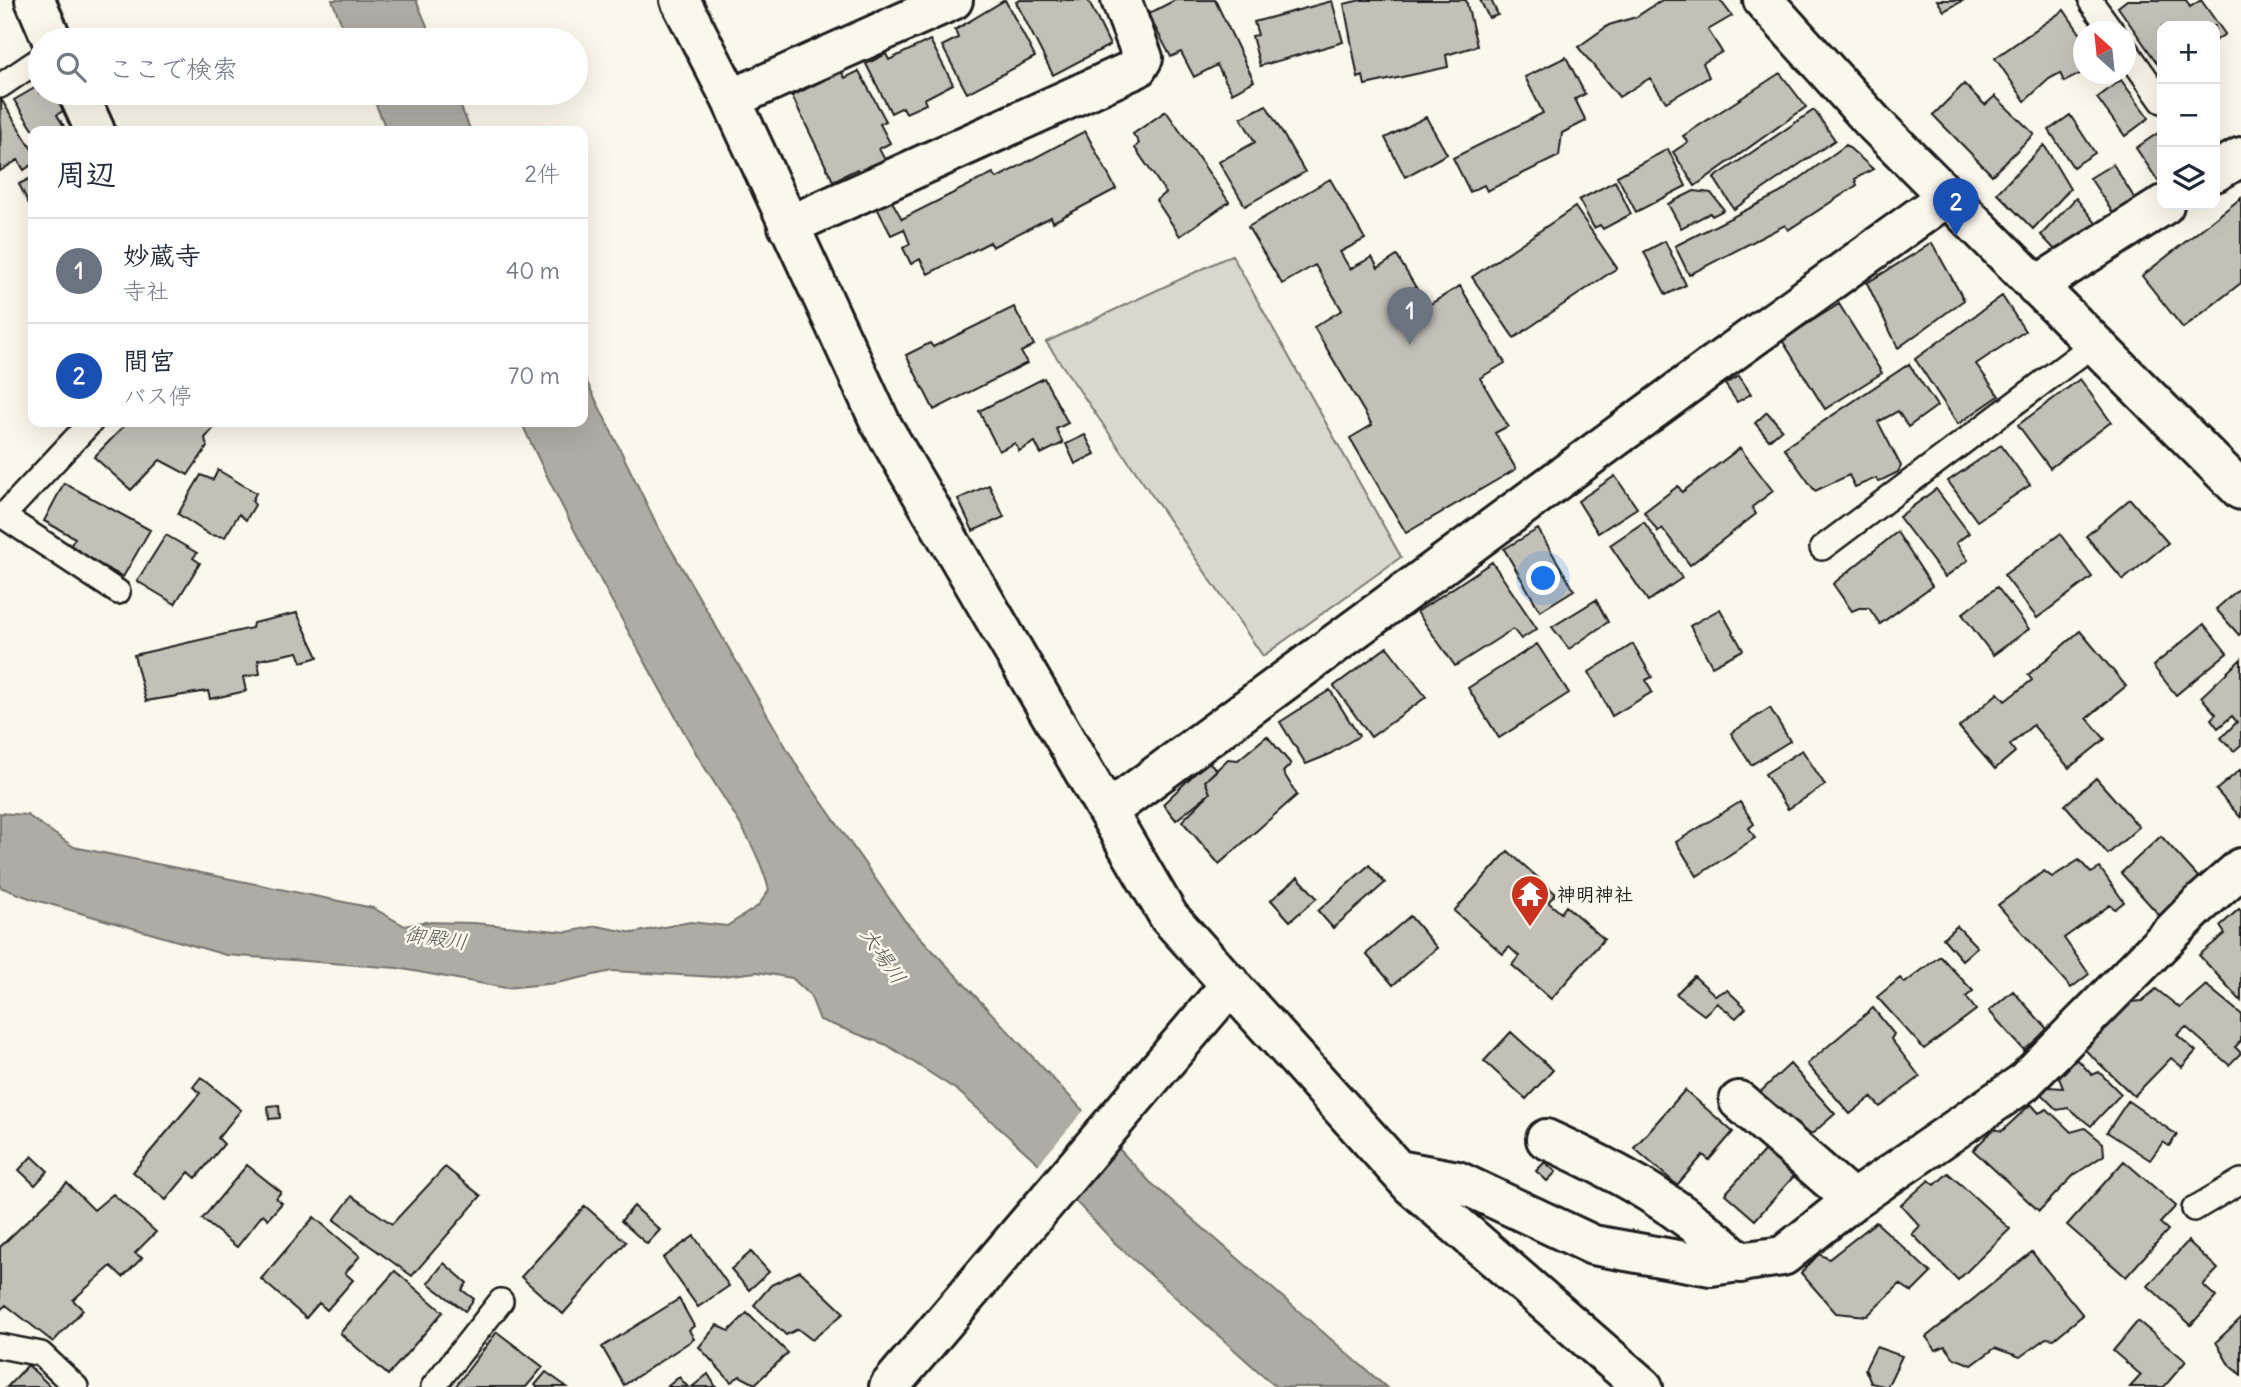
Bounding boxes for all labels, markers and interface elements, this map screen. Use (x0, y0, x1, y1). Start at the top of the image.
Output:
north arrow (2073, 21, 2136, 84)
map controls (2157, 21, 2220, 210)
button: + (2157, 21, 2220, 84)
search box (28, 28, 588, 105)
icon: search (52, 48, 90, 86)
text: ここで検索 (108, 52, 238, 85)
button: − (2157, 84, 2220, 147)
button: layers (2157, 147, 2220, 210)
text: 周辺 (56, 155, 116, 193)
text: 2件 (524, 159, 560, 188)
pin: 2 (1933, 178, 1979, 236)
text: 妙蔵寺 (123, 239, 201, 272)
text: 1 (74, 256, 84, 285)
text: 40 m (506, 256, 560, 285)
text: 寺社 (123, 276, 169, 305)
pin: 1 (1387, 287, 1433, 345)
text: 間宮 (123, 344, 175, 377)
text: 2 (73, 361, 85, 390)
text: 70 m (508, 361, 560, 390)
text: バス停 (123, 381, 192, 410)
your location (1526, 561, 1560, 595)
temple icon: 神明神社 (1509, 873, 1551, 928)
place label: 神明神社 (1557, 882, 1633, 906)
water label: 御殿川 (403, 920, 469, 955)
water label: 大場川 (855, 922, 912, 989)

